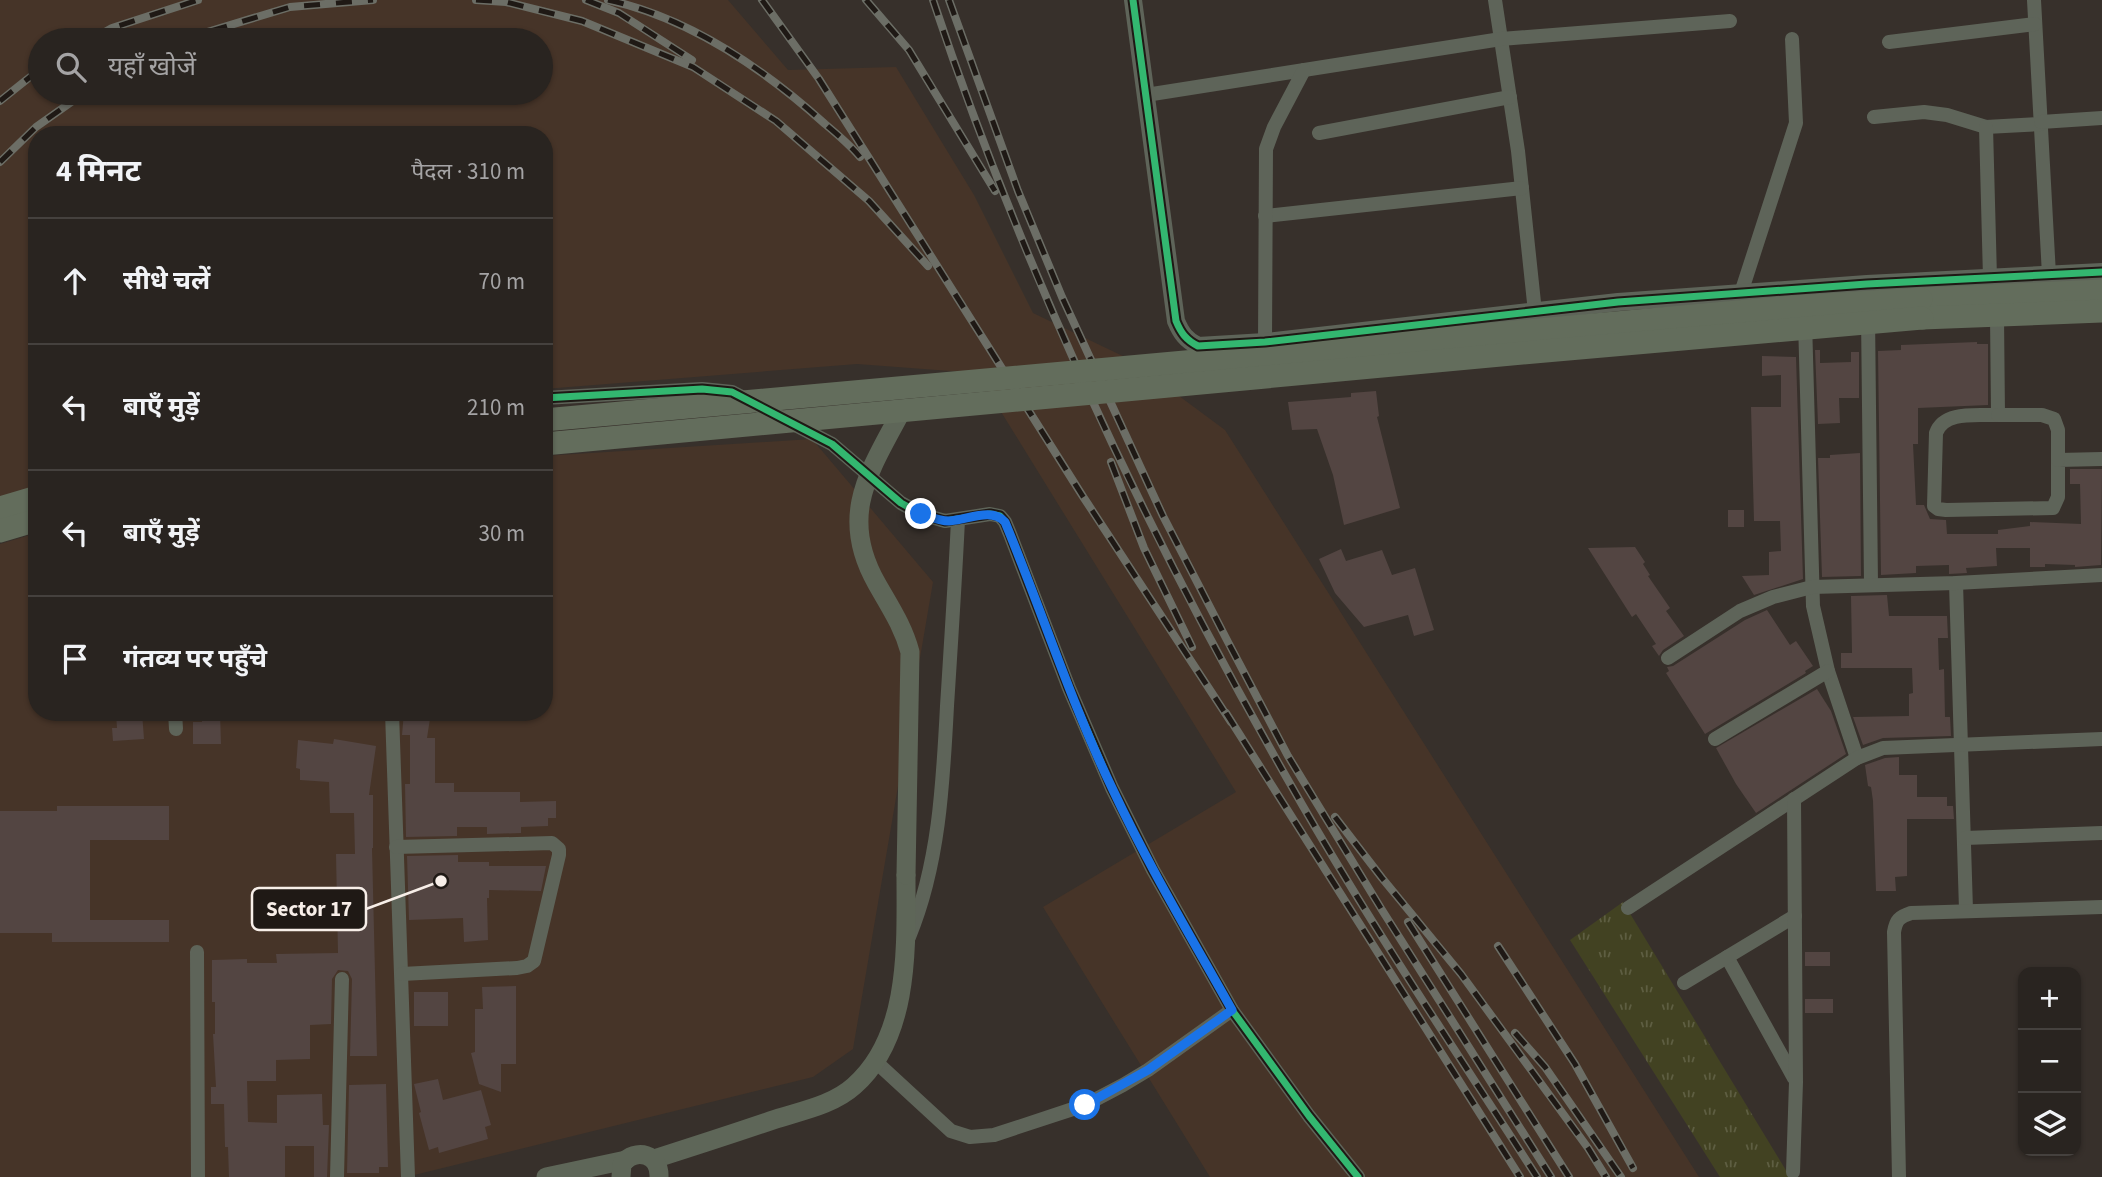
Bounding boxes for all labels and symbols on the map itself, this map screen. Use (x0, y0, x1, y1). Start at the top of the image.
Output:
route end (905, 498, 936, 529)
callout: Sector 17 (252, 888, 366, 930)
text: Sector 17 (266, 894, 352, 924)
route start (1069, 1089, 1100, 1120)

